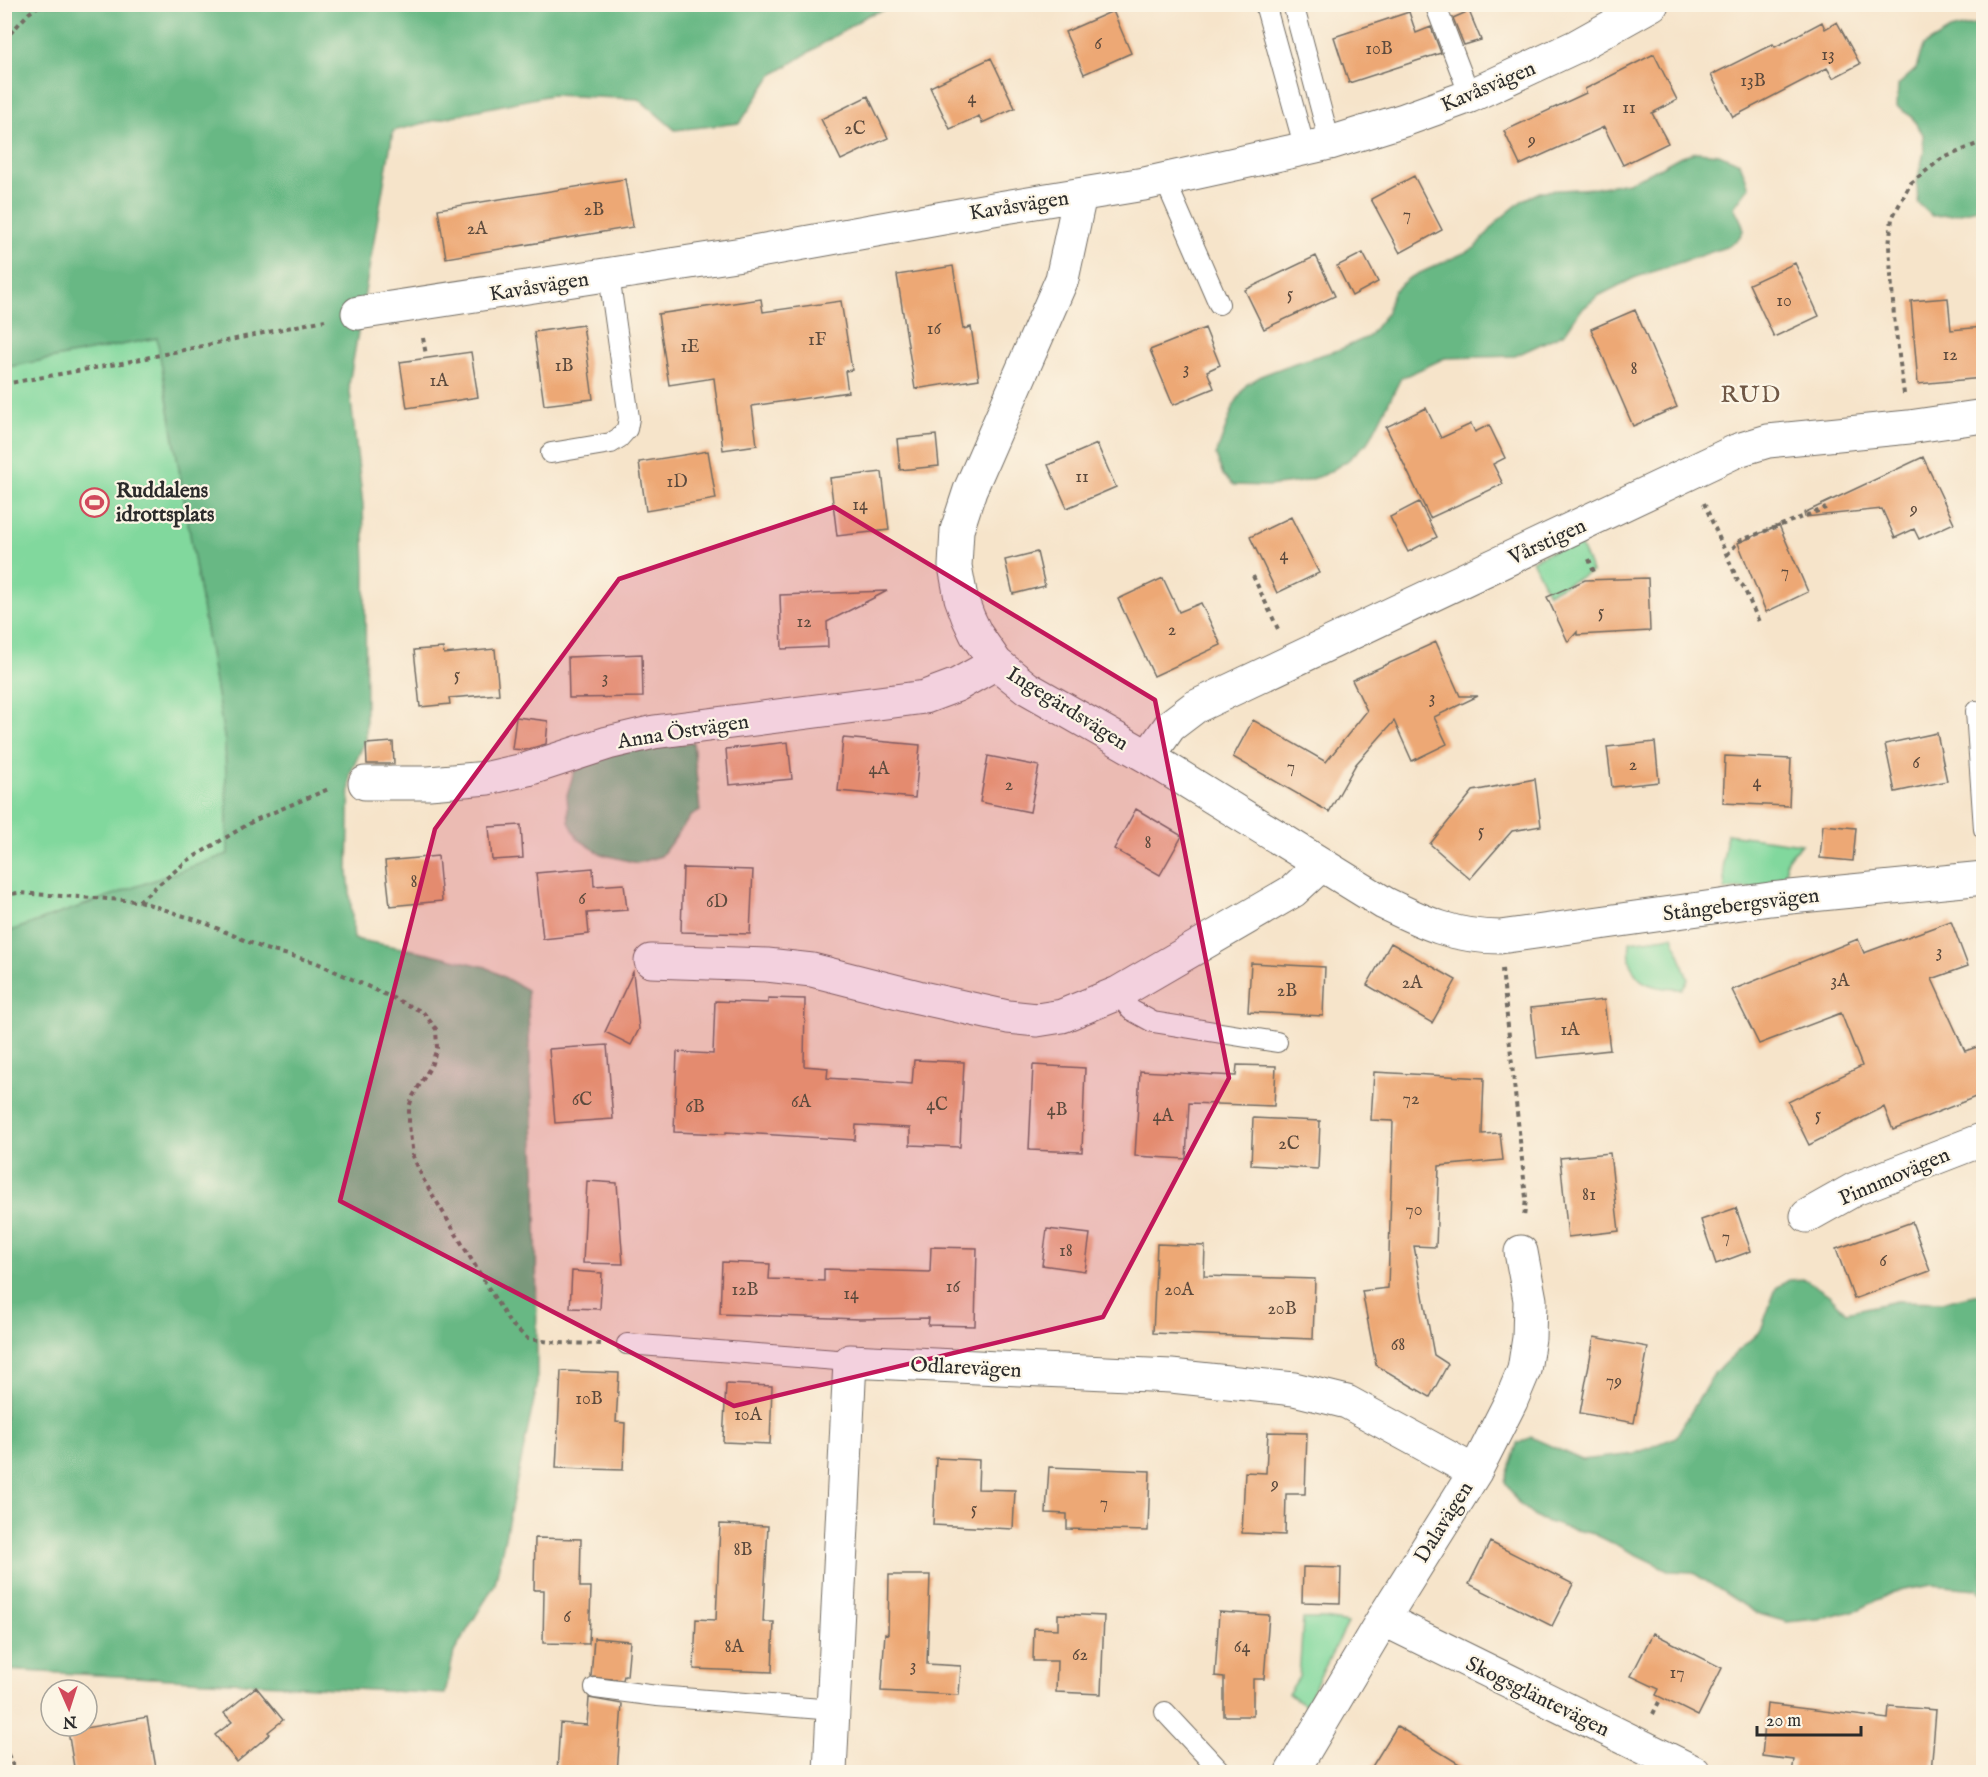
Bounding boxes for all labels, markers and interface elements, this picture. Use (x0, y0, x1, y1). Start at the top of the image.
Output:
house number: 6 (1094, 33, 1102, 56)
house number: 10B (1365, 38, 1393, 61)
house number: 13 (1821, 44, 1835, 67)
street label: Kavåsvägen (1437, 55, 1540, 119)
house number: 13B (1740, 70, 1766, 93)
house number: 4 (968, 87, 977, 110)
house number: 11 (1622, 97, 1636, 120)
house number: 2C (844, 118, 866, 141)
house number: 9 (1527, 129, 1536, 152)
street label: Kavåsvägen (968, 185, 1071, 228)
house number: 2B (584, 199, 604, 222)
house number: 7 (1403, 204, 1411, 227)
house number: 2A (467, 218, 488, 241)
street label: Kavåsvägen (488, 266, 591, 309)
house number: 5 (1287, 283, 1294, 306)
house number: 10 (1776, 290, 1792, 313)
house number: 16 (927, 318, 942, 341)
house number: 1F (808, 329, 827, 352)
house number: 1E (680, 336, 700, 359)
house number: 12 (1942, 344, 1958, 367)
house number: 1B (555, 355, 573, 378)
house number: 3 (1183, 358, 1189, 381)
house number: 8 (1630, 358, 1638, 381)
house number: 1A (430, 370, 449, 393)
district label: RUD (1720, 380, 1782, 411)
house number: 11 (1075, 466, 1089, 489)
house number: 1D (666, 471, 688, 494)
place label: Ruddalens idrottsplats (116, 478, 214, 529)
sports icon: Ruddalens idrottsplats (79, 486, 111, 518)
house number: 14 (852, 494, 868, 517)
house number: 9 (1909, 498, 1918, 521)
street label: Vårstigen (1504, 513, 1591, 572)
house number: 4 (1280, 544, 1289, 567)
house number: 7 (1781, 561, 1789, 584)
house number: 5 (1598, 601, 1605, 624)
house number: 12 (796, 611, 812, 634)
house number: 2 (1168, 619, 1176, 642)
street label: Ingegärdsvägen (1001, 661, 1133, 757)
house number: 5 (454, 664, 461, 687)
house number: 3 (602, 667, 608, 690)
house number: 3 (1429, 687, 1435, 710)
street label: Anna Östvägen (615, 709, 751, 756)
house number: 6 (1912, 752, 1920, 775)
house number: 2 (1629, 754, 1637, 777)
house number: 7 (1287, 756, 1295, 779)
house number: 4A (869, 758, 890, 781)
house number: 4 (1753, 771, 1762, 794)
house number: 2 (1005, 774, 1013, 797)
house number: 5 (1478, 820, 1485, 843)
house number: 8 (1144, 832, 1152, 855)
house number: 8 (410, 871, 418, 894)
street label: Stångebergsvägen (1662, 883, 1821, 928)
house number: 6 (578, 888, 586, 911)
house number: 6D (706, 891, 728, 914)
house number: 3 (1936, 941, 1942, 964)
house number: 3A (1831, 970, 1850, 993)
house number: 2A (1402, 972, 1423, 995)
house number: 2B (1277, 980, 1297, 1003)
house number: 1A (1561, 1019, 1580, 1042)
house number: 72 (1403, 1088, 1419, 1111)
house number: 6C (572, 1089, 592, 1112)
house number: 6A (791, 1091, 812, 1114)
house number: 4C (926, 1094, 948, 1117)
house number: 6B (685, 1096, 705, 1119)
house number: 4B (1047, 1099, 1067, 1122)
house number: 5 (1815, 1104, 1822, 1127)
house number: 4A (1153, 1105, 1174, 1128)
house number: 2C (1278, 1133, 1300, 1156)
street label: Pinnmovägen (1835, 1142, 1954, 1213)
house number: 81 (1582, 1184, 1596, 1207)
house number: 70 (1405, 1199, 1423, 1222)
house number: 7 (1722, 1226, 1730, 1249)
house number: 18 (1059, 1240, 1073, 1263)
house number: 6 (1879, 1250, 1887, 1273)
house number: 16 (946, 1276, 961, 1299)
house number: 12B (731, 1279, 759, 1302)
house number: 20A (1164, 1279, 1195, 1302)
house number: 14 (843, 1283, 859, 1306)
house number: 20B (1267, 1298, 1297, 1321)
house number: 68 (1391, 1334, 1405, 1357)
street label: Odlarevägen (910, 1352, 1022, 1385)
house number: 79 (1606, 1370, 1622, 1393)
house number: 10B (575, 1388, 603, 1411)
house number: 10A (734, 1404, 763, 1427)
house number: 9 (1270, 1473, 1279, 1496)
street label: Dalavägen (1409, 1477, 1480, 1569)
house number: 7 (1100, 1492, 1108, 1515)
house number: 5 (971, 1498, 978, 1521)
house number: 8B (734, 1539, 753, 1562)
house number: 6 (563, 1606, 571, 1629)
house number: 8A (724, 1636, 744, 1659)
house number: 64 (1234, 1636, 1250, 1659)
house number: 62 (1072, 1644, 1088, 1667)
street label: Skogsgläntevägen (1461, 1651, 1614, 1744)
house number: 3 (910, 1655, 916, 1678)
house number: 17 (1669, 1662, 1685, 1685)
north arrow (39, 1678, 99, 1738)
scale bar (1757, 1699, 1860, 1737)
text: 20 m (1766, 1710, 1801, 1733)
text: N (62, 1711, 78, 1731)

